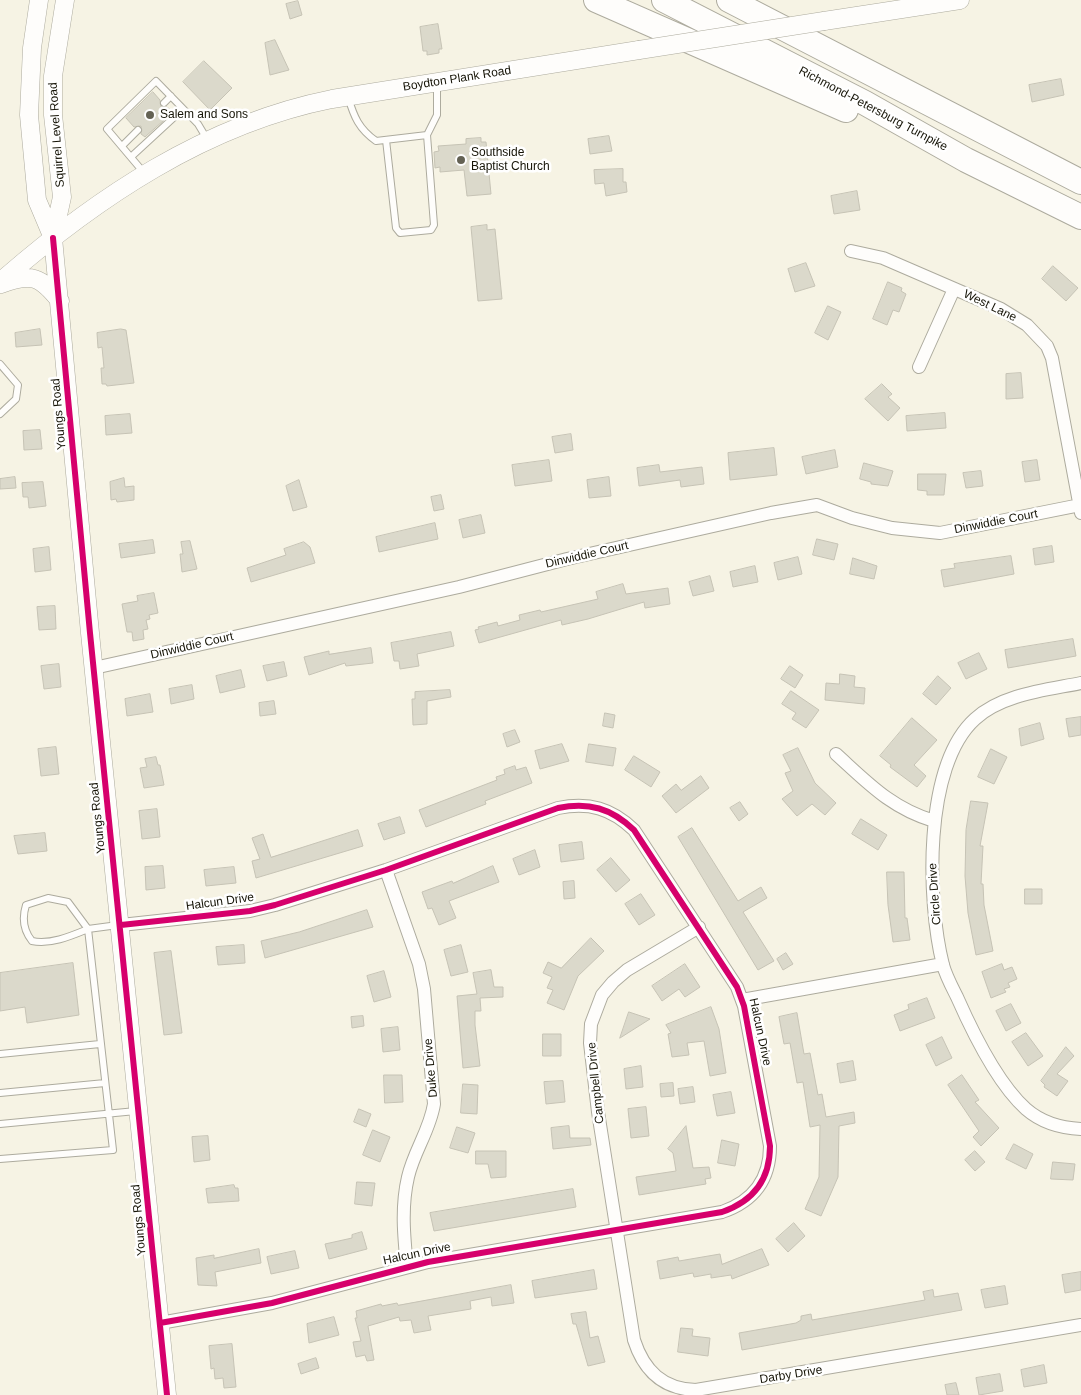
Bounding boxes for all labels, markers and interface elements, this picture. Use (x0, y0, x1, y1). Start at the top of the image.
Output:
street label: Boydton Plank Road (402, 63, 512, 95)
street label: Richmond-Petersburg Turnpike (796, 64, 950, 154)
street label: Squirrel Level Road (46, 82, 68, 188)
place label: Salem and Sons (160, 108, 248, 122)
marker: Salem and Sons (144, 109, 156, 121)
place label: Southside Baptist Church (471, 146, 550, 174)
marker: Southside Baptist Church (455, 154, 467, 166)
street label: West Lane (961, 287, 1019, 325)
street label: Youngs Road (49, 378, 69, 450)
street label: Dinwiddie Court (953, 507, 1039, 537)
street label: Dinwiddie Court (544, 538, 630, 572)
street label: Dinwiddie Court (149, 629, 235, 663)
street label: Youngs Road (87, 782, 109, 854)
street label: Circle Drive (926, 863, 944, 925)
street label: Halcun Drive (185, 890, 255, 914)
street label: Halcun Drive (746, 997, 774, 1067)
street label: Duke Drive (421, 1038, 441, 1098)
street label: Campbell Drive (585, 1041, 607, 1125)
street label: Youngs Road (129, 1184, 149, 1256)
street label: Halcun Drive (382, 1240, 452, 1268)
street label: Darby Drive (759, 1363, 823, 1387)

